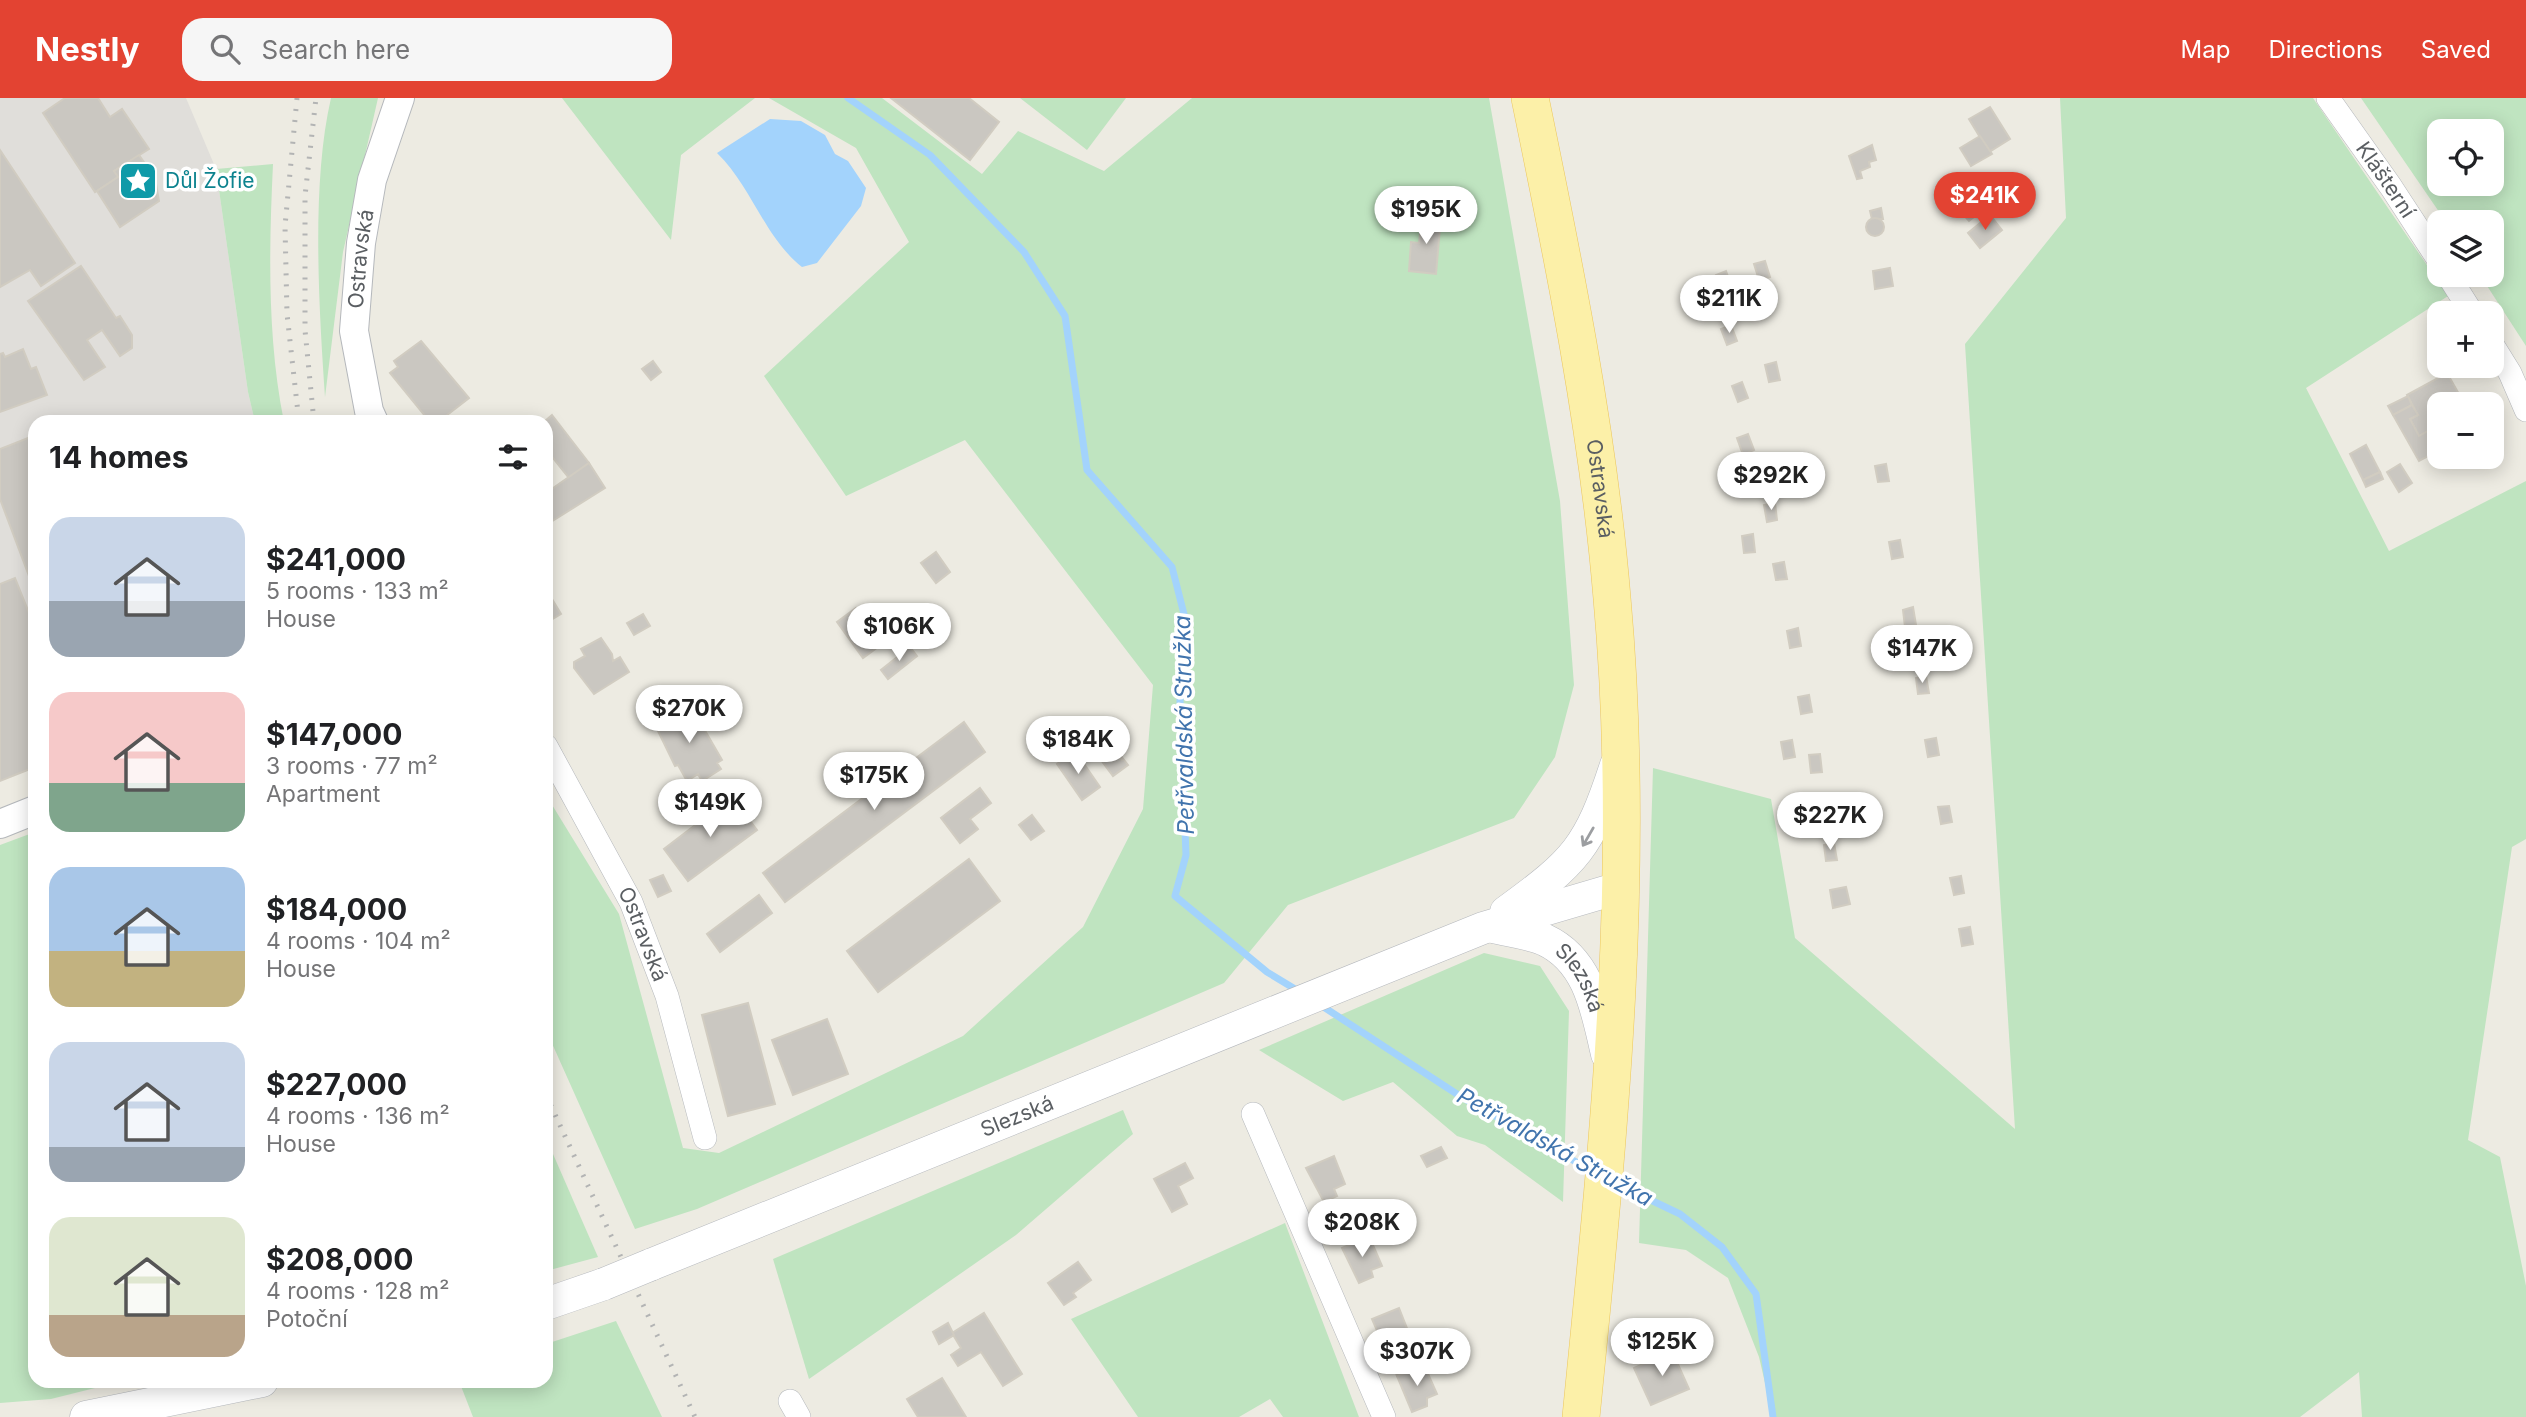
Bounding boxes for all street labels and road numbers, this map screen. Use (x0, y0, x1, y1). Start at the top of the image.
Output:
street label: Klášterní (2351, 137, 2421, 223)
street label: Ostravská (343, 207, 379, 309)
street label: Ostravská (1582, 437, 1619, 539)
street label: Ostravská (613, 882, 673, 985)
street label: Slezská (1550, 938, 1609, 1015)
street label: Slezská (977, 1090, 1057, 1142)

